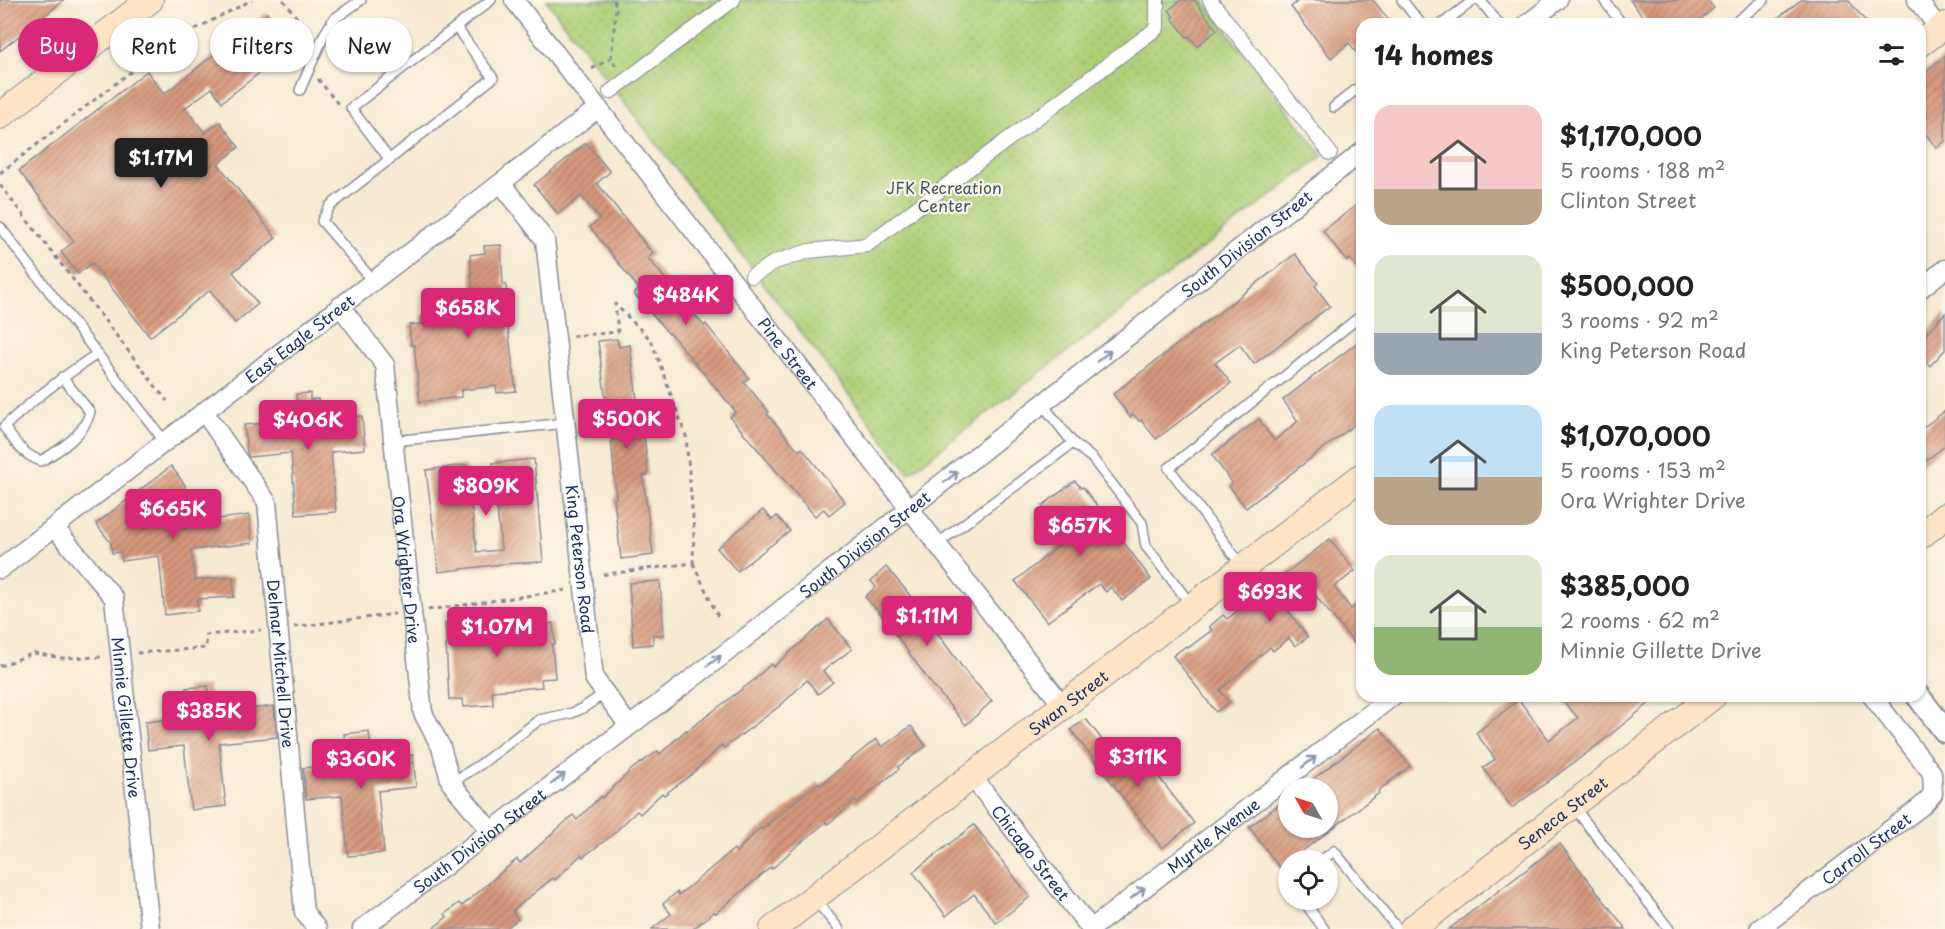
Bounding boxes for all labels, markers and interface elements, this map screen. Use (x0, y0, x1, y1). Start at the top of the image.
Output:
chip: Buy (18, 18, 98, 72)
chip: Rent (110, 18, 198, 72)
chip: Filters (210, 18, 314, 72)
chip: New (326, 18, 412, 72)
text: 14 homes (1374, 35, 1493, 74)
icon: filters (1875, 38, 1908, 71)
text: $1,170,000 (1560, 116, 1702, 155)
icon: home (1422, 129, 1494, 201)
pin: $1.17M (112, 138, 210, 189)
text: $1.17M (129, 142, 193, 172)
text: 5 rooms · 188 m² (1560, 155, 1725, 185)
park label: JFK Recreation Center (886, 175, 1002, 217)
street label: South Division Street (1176, 184, 1317, 302)
text: Clinton Street (1560, 185, 1696, 215)
text: $500,000 (1560, 266, 1694, 305)
pin: $484K (644, 275, 728, 326)
text: $484K (652, 279, 720, 309)
icon: home (1422, 279, 1494, 351)
street label: East Eagle Street (239, 288, 360, 388)
pin: $658K (426, 288, 510, 339)
text: $658K (435, 292, 501, 322)
text: 3 rooms · 92 m² (1560, 305, 1719, 335)
street label: Pine Street (753, 312, 824, 394)
text: King Peterson Road (1560, 335, 1746, 365)
one-way arrow (1096, 350, 1112, 363)
pin: $500K (585, 399, 669, 450)
pin: $406K (266, 400, 350, 451)
text: $500K (592, 403, 662, 433)
text: $406K (273, 404, 343, 434)
text: $1,070,000 (1560, 416, 1711, 455)
icon: home (1422, 429, 1494, 501)
text: 5 rooms · 153 m² (1560, 455, 1726, 485)
pin: $809K (444, 466, 528, 517)
text: $809K (452, 470, 520, 500)
one-way arrow (943, 471, 959, 484)
street label: King Peterson Road (560, 483, 601, 635)
street label: South Division Street (794, 485, 935, 603)
text: Ora Wrighter Drive (1560, 485, 1746, 515)
pin: $665K (131, 489, 215, 540)
text: $665K (139, 493, 207, 523)
street label: Ora Wrighter Drive (387, 494, 427, 645)
pin: $657K (1038, 506, 1122, 557)
text: $657K (1048, 510, 1112, 540)
text: $385,000 (1560, 566, 1690, 605)
pin: $693K (1228, 572, 1312, 623)
text: $693K (1238, 576, 1302, 606)
street label: Delmar Mitchell Drive (262, 578, 301, 749)
icon: home (1422, 579, 1494, 651)
pin: $1.11M (878, 596, 976, 647)
text: $1.11M (896, 600, 958, 630)
text: 2 rooms · 62 m² (1560, 605, 1720, 635)
pin: $1.07M (448, 607, 546, 658)
text: $1.07M (461, 611, 533, 641)
text: Minnie Gillette Drive (1560, 635, 1762, 665)
street label: Minnie Gillette Drive (106, 636, 148, 799)
one-way arrow (706, 655, 722, 668)
street label: Swan Street (1023, 663, 1113, 741)
pin: $385K (167, 691, 251, 742)
text: $385K (176, 695, 242, 725)
pin: $311K (1096, 737, 1180, 788)
pin: $360K (319, 739, 403, 790)
text: $311K (1109, 741, 1167, 771)
text: $360K (326, 743, 396, 773)
one-way arrow (1301, 755, 1317, 768)
street label: Seneca Street (1512, 770, 1613, 855)
one-way arrow (550, 772, 566, 785)
north arrow (1278, 778, 1338, 838)
map controls (1278, 778, 1338, 910)
street label: South Division Street (408, 782, 551, 898)
street label: Myrtle Avenue (1162, 791, 1264, 878)
street label: Chicago Street (986, 799, 1076, 905)
street label: Carroll Street (1816, 806, 1916, 890)
button: locate (1278, 850, 1338, 910)
one-way arrow (1129, 887, 1145, 900)

